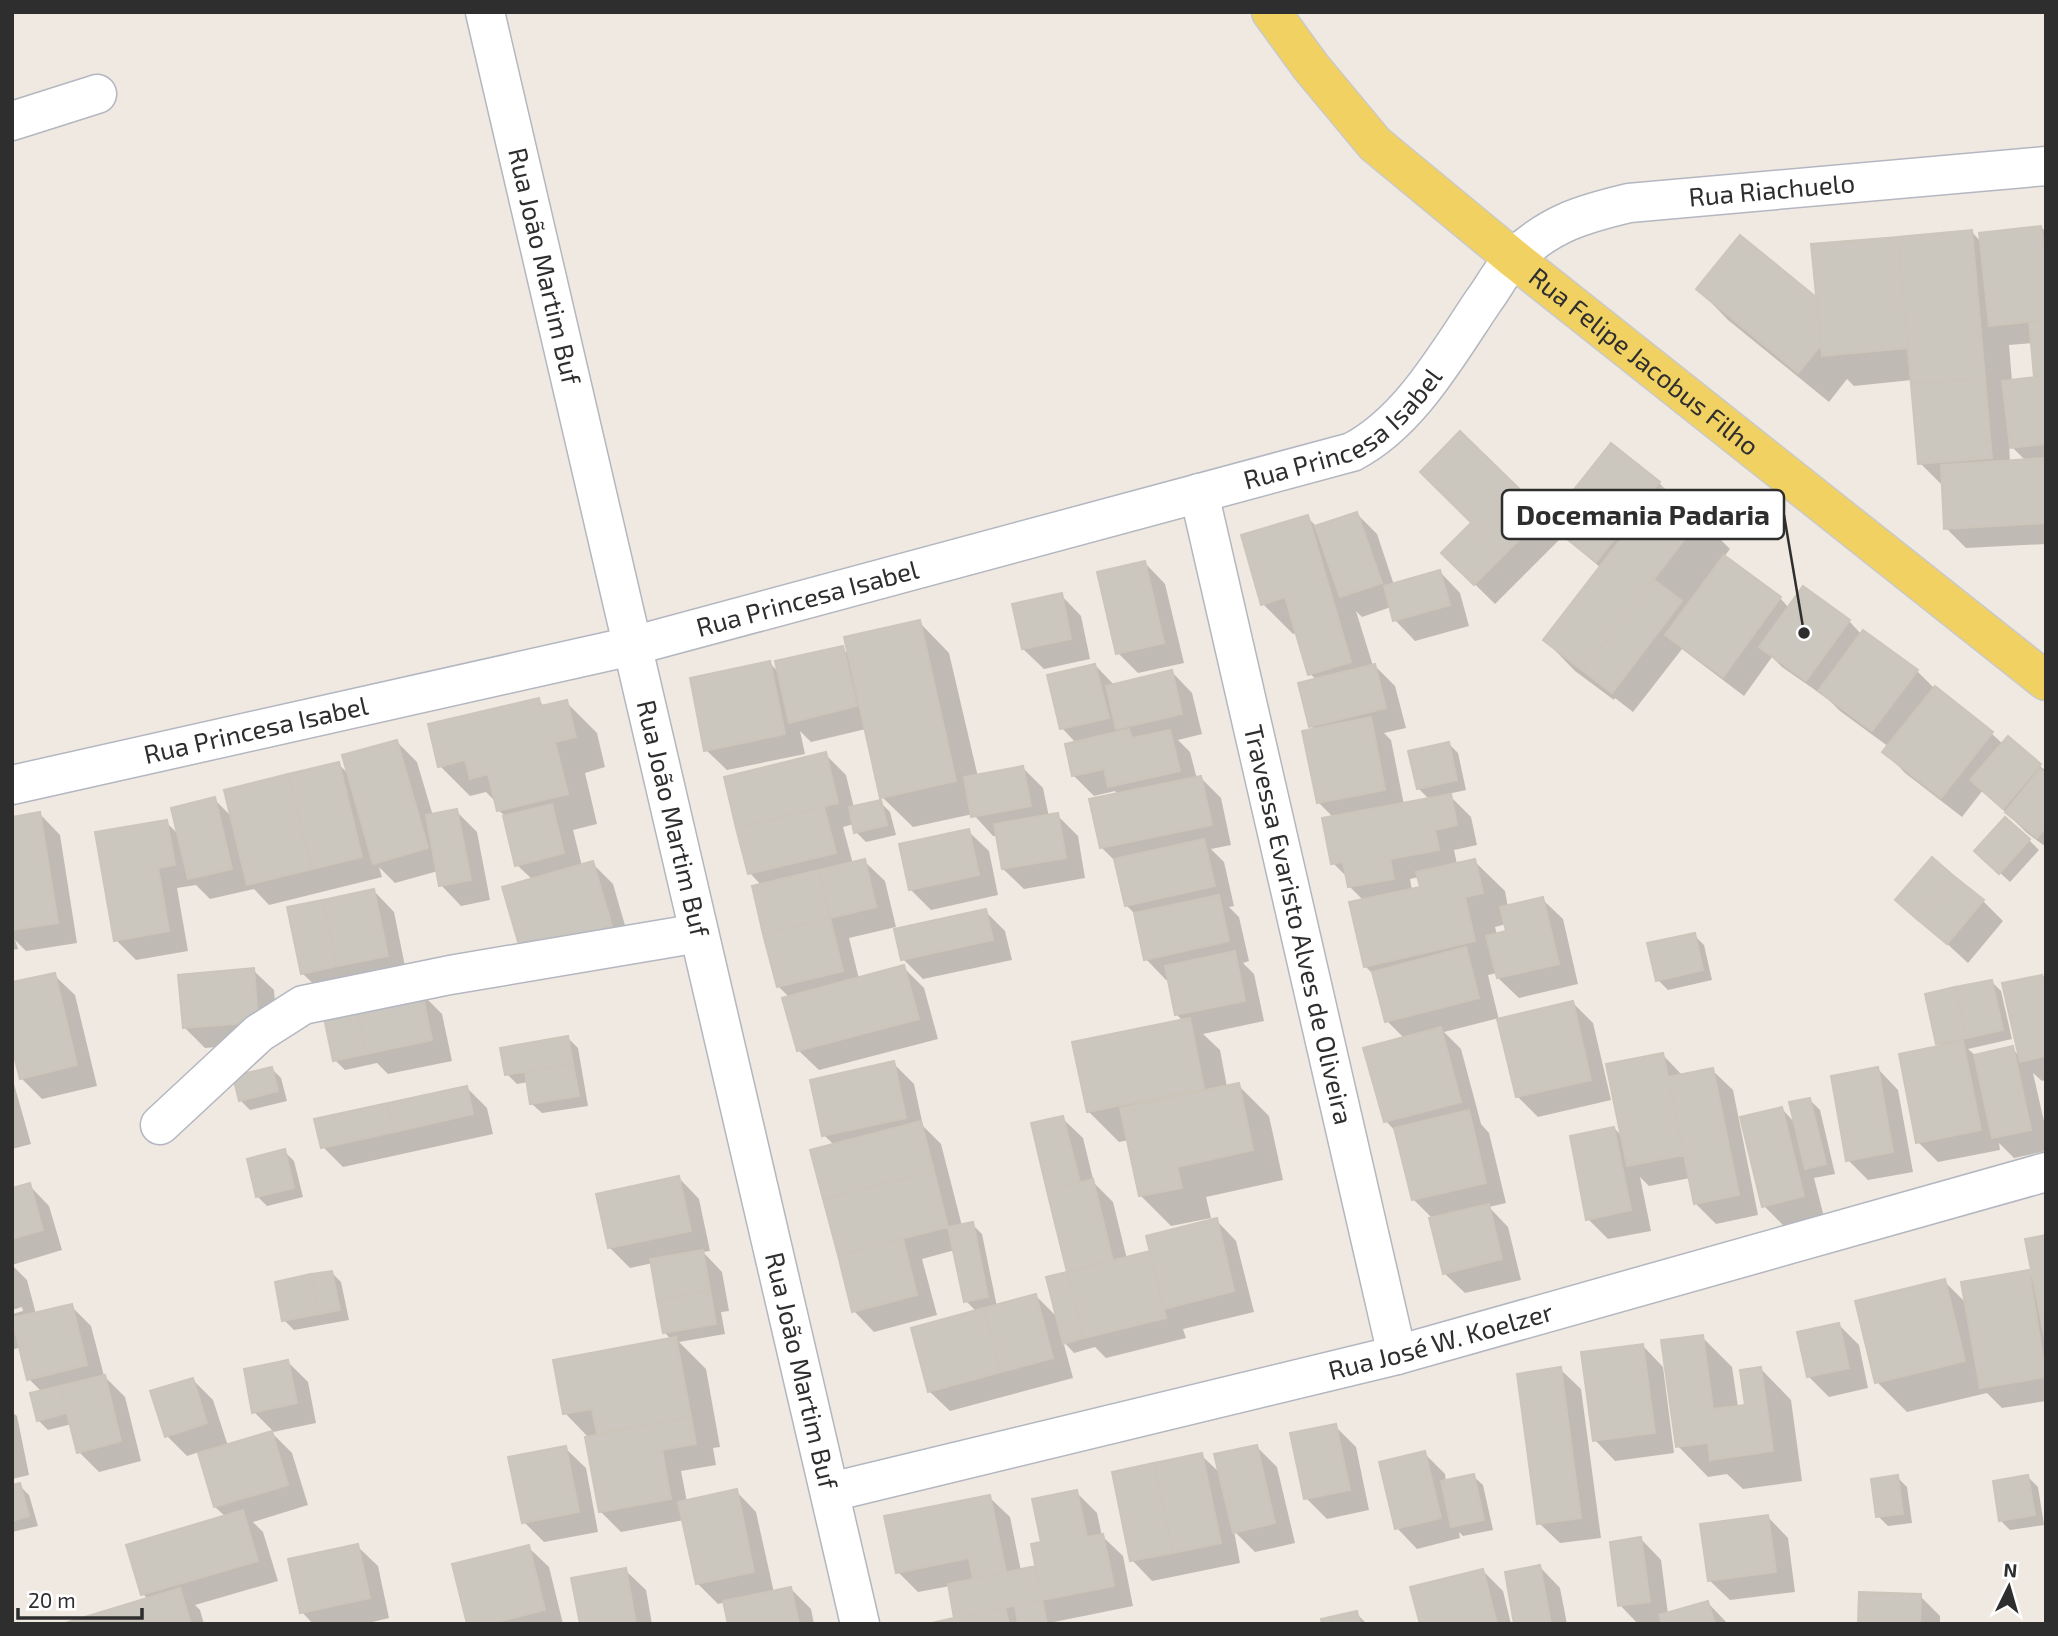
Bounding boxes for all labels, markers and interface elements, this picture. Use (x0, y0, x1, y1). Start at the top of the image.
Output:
street label: Rua João Martim Buf (503, 144, 588, 388)
street label: Rua Riachuelo (1687, 166, 1856, 212)
street label: Rua Felipe Jacobus Filho (1524, 260, 1766, 461)
street label: Rua Princesa Isabel (1240, 361, 1447, 495)
callout: Docemania Padaria (1502, 490, 1784, 539)
text: Docemania Padaria (1516, 497, 1770, 531)
street label: Rua Princesa Isabel (692, 552, 922, 642)
street label: Rua Princesa Isabel (141, 689, 371, 769)
street label: Rua João Martim Buf (632, 697, 717, 941)
street label: Travessa Evaristo Alves de Oliveira (1239, 722, 1361, 1127)
street label: Rua João Martim Buf (760, 1249, 845, 1493)
street label: Rua José W. Koelzer (1325, 1295, 1556, 1385)
north arrow (1974, 1552, 2044, 1622)
text: N (2003, 1558, 2018, 1582)
scale bar (18, 1576, 142, 1620)
text: 20 m (28, 1587, 76, 1612)

